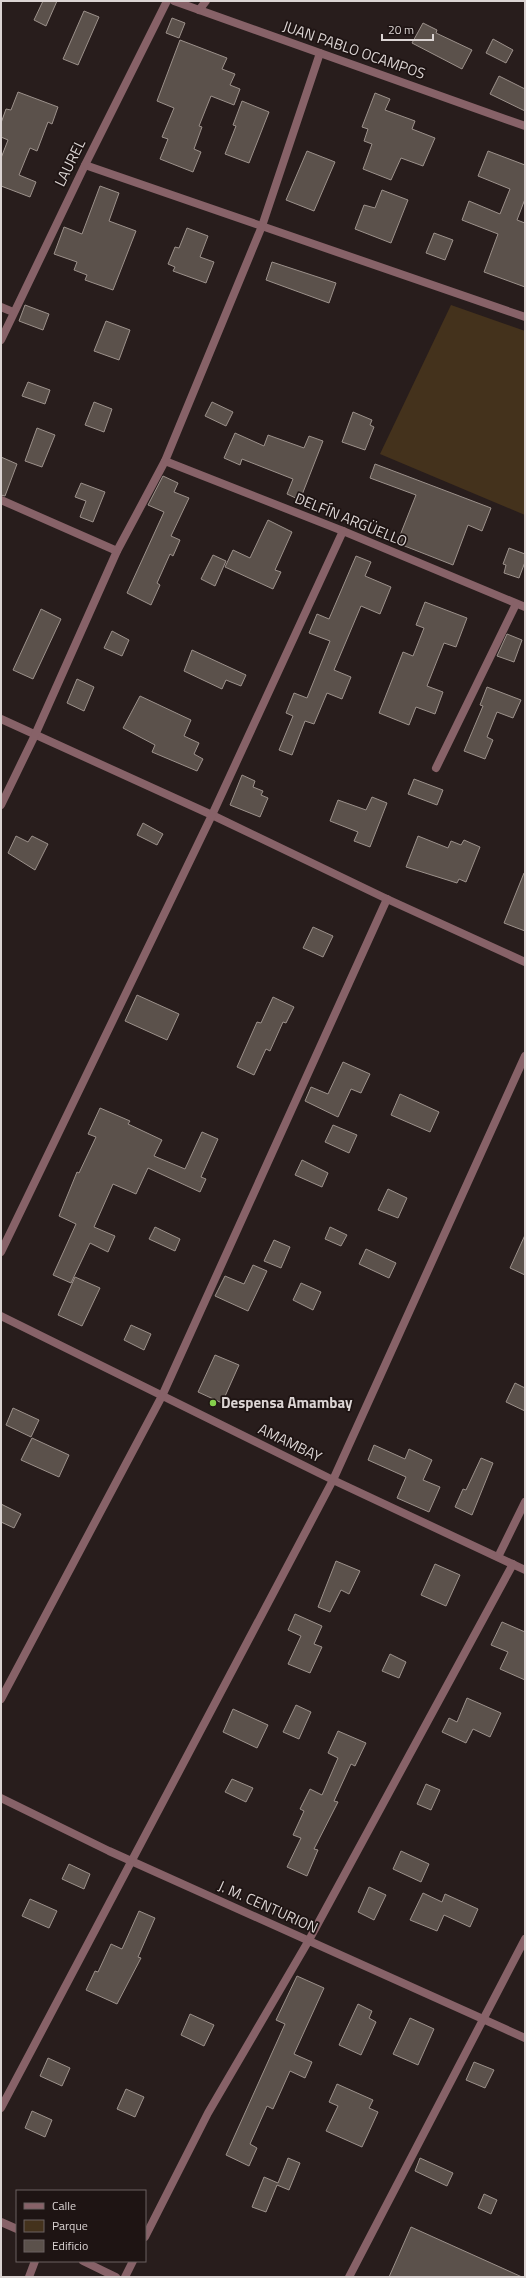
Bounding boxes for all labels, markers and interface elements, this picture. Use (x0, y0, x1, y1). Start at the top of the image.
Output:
street label: JUAN PABLO OCAMPOS (280, 14, 429, 85)
scale bar (382, 16, 433, 42)
text: 20 m (388, 20, 414, 39)
street label: LAUREL (48, 135, 91, 190)
street label: DELFÍN ARGÜELLO (291, 486, 411, 553)
place label: Despensa Amambay (221, 1391, 353, 1414)
marker: Despensa Amambay (208, 1398, 218, 1408)
street label: AMAMBAY (254, 1417, 326, 1468)
street label: J. M. CENTURION (215, 1874, 322, 1939)
legend (16, 2190, 146, 2262)
text: Calle (52, 2196, 76, 2215)
text: Parque (52, 2216, 88, 2235)
text: Edificio (52, 2236, 88, 2255)

